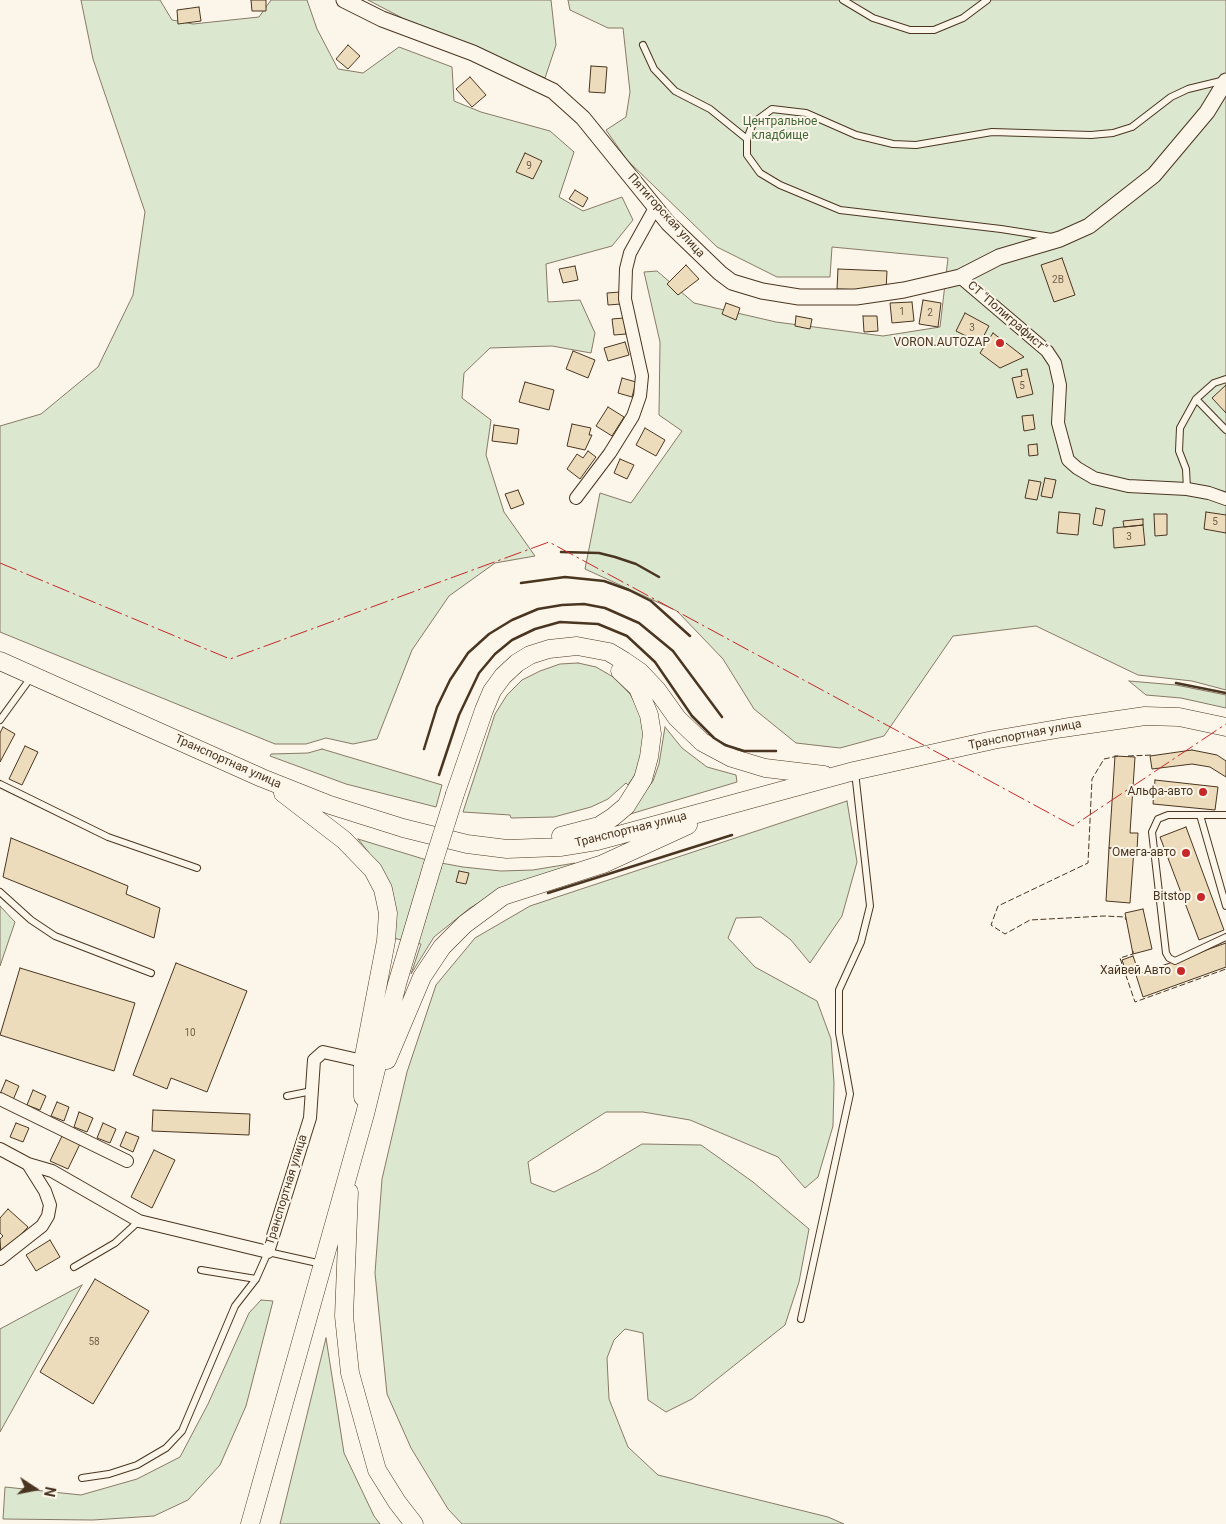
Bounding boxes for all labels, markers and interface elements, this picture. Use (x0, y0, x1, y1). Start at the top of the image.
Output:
park label: Центральное кладбище (743, 115, 817, 143)
house number: 9 (526, 160, 532, 172)
street label: Пятигорская улица (624, 171, 708, 261)
house number: 2В (1052, 274, 1064, 286)
street label: СТ "Полиграфист" (964, 279, 1050, 355)
house number: 1 (899, 306, 905, 318)
house number: 2 (927, 307, 933, 319)
house number: 3 (969, 322, 975, 334)
place label: VORON.AUTOZAP (894, 336, 990, 350)
marker: VORON.AUTOZAP (994, 337, 1006, 349)
house number: 5 (1019, 380, 1025, 392)
house number: 5 (1212, 516, 1218, 528)
house number: 3 (1126, 531, 1132, 543)
street label: Транспортная улица (967, 717, 1083, 753)
street label: Транспортная улица (173, 732, 283, 792)
place label: Альфа-авто (1127, 785, 1193, 799)
marker: Альфа-авто (1197, 786, 1209, 798)
street label: Транспортная улица (574, 809, 688, 851)
place label: Омега-авто (1112, 846, 1176, 860)
marker: Омега-авто (1180, 847, 1192, 859)
place label: Bitstop (1153, 890, 1191, 904)
marker: Bitstop (1195, 891, 1207, 903)
place label: Хайвей Авто (1100, 964, 1171, 978)
marker: Хайвей Авто (1175, 965, 1187, 977)
house number: 10 (184, 1027, 196, 1039)
street label: Транспортная улица (263, 1133, 311, 1247)
house number: 58 (88, 1336, 100, 1348)
north arrow (10, 1464, 60, 1514)
text: N (41, 1485, 59, 1498)

